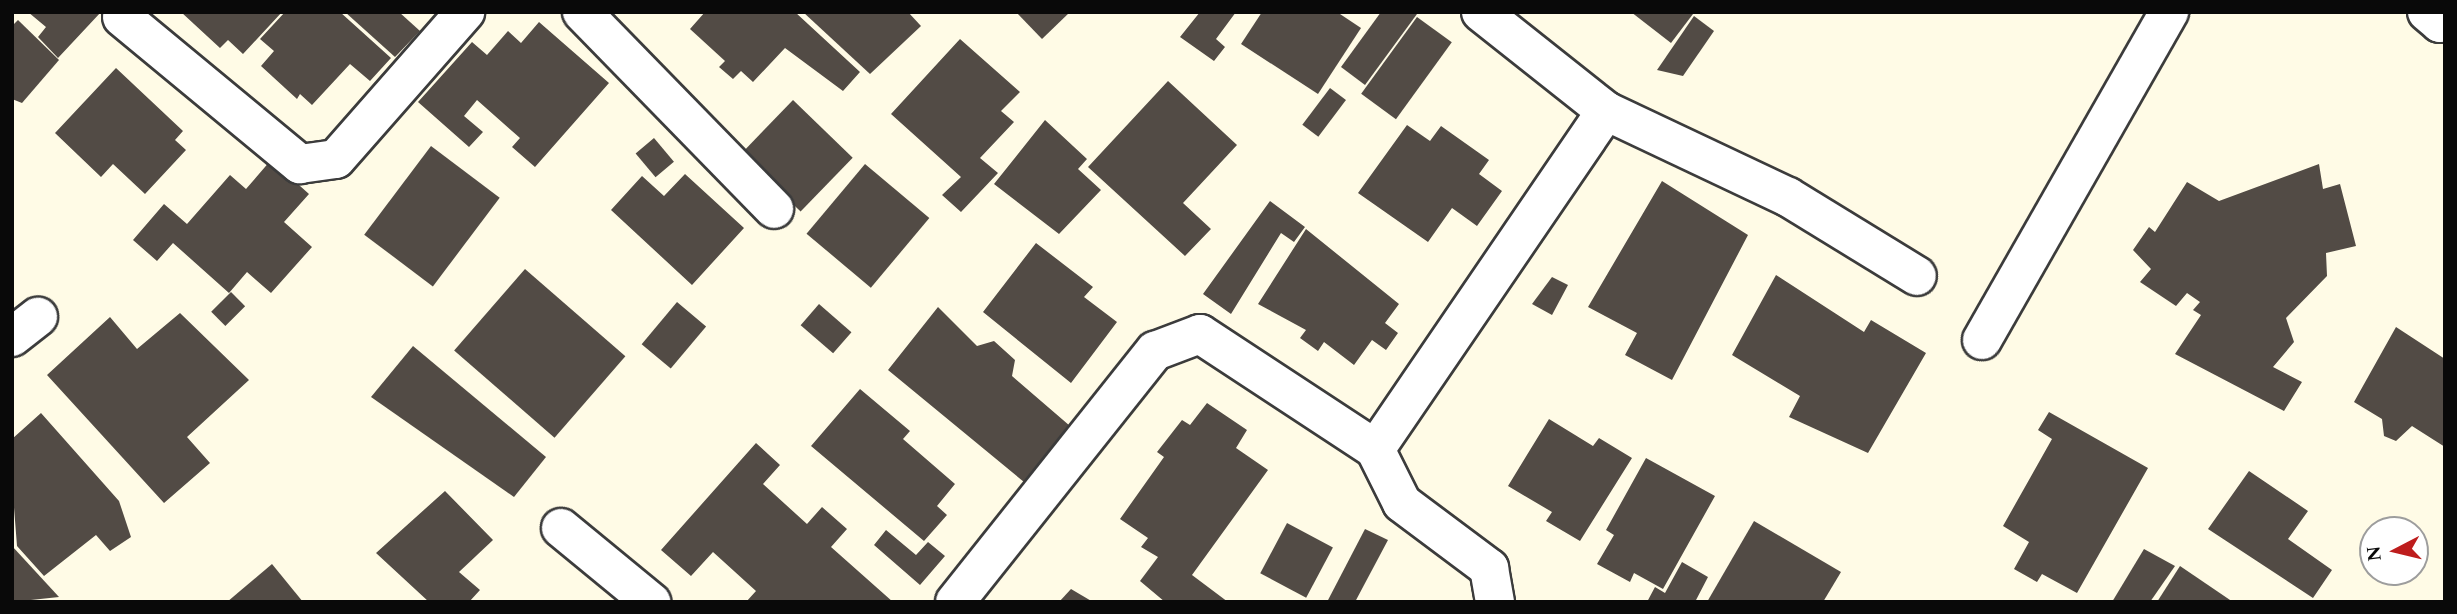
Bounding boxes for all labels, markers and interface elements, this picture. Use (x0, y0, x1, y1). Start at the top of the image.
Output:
north arrow (2359, 516, 2429, 586)
text: N (2359, 544, 2390, 563)

